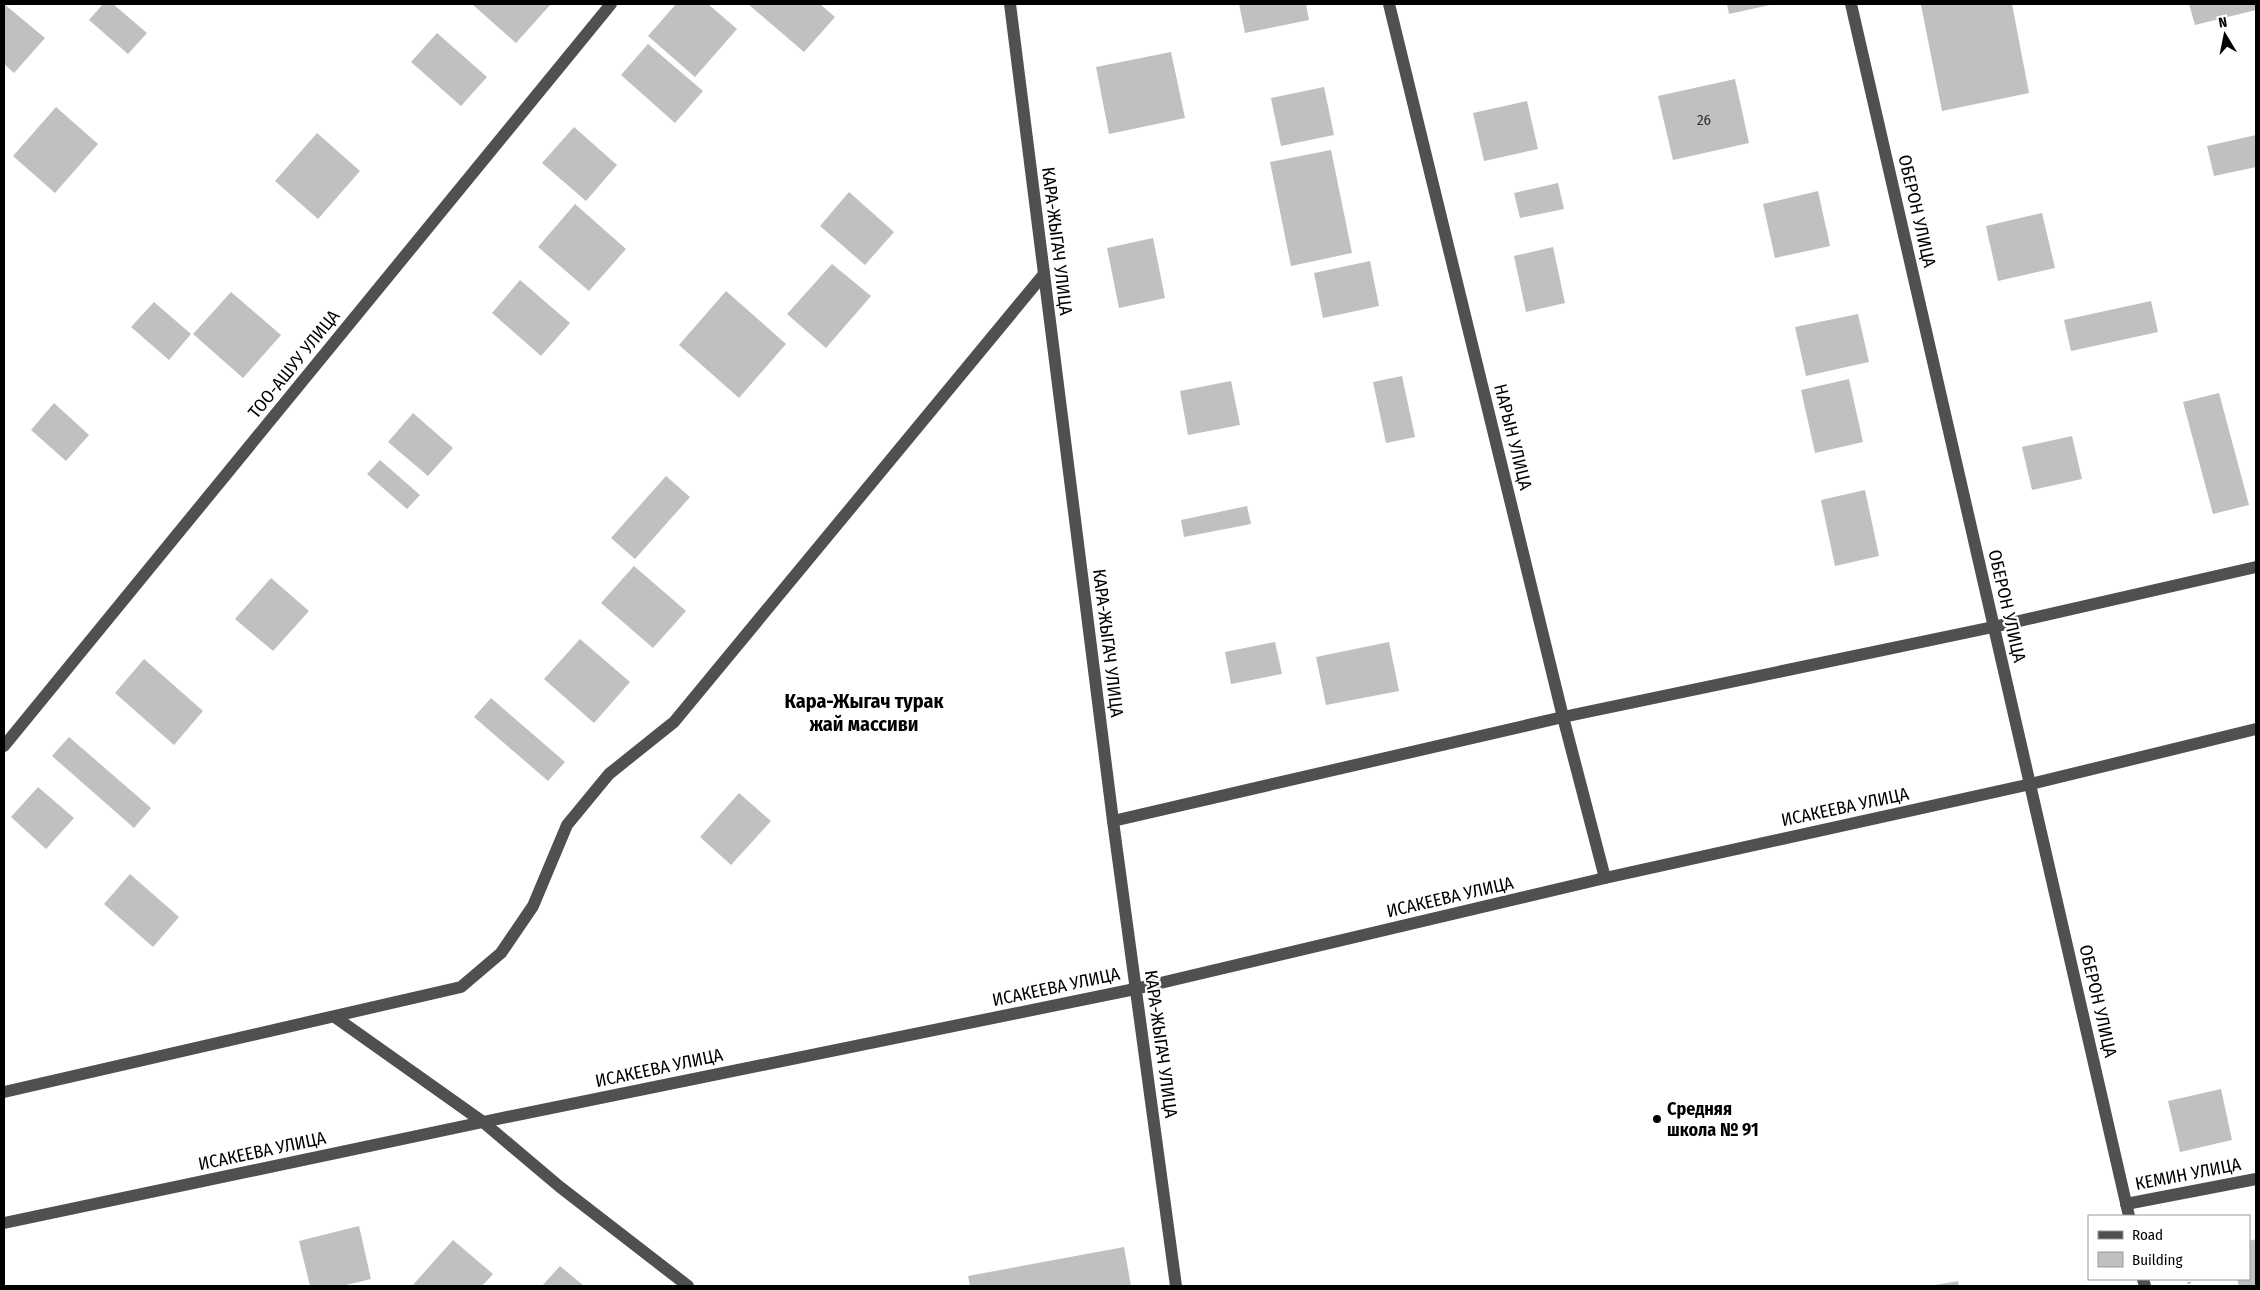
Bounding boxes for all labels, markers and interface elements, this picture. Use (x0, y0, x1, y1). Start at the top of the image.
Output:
north arrow (2200, 10, 2250, 60)
text: N (2217, 14, 2228, 32)
house number: 26 (1697, 111, 1711, 129)
street label: ОБЕРОН УЛИЦА (1893, 152, 1941, 270)
street label: КАРА-ЖЫГАЧ УЛИЦА (1037, 166, 1077, 317)
street label: ТОО-АШУУ УЛИЦА (244, 305, 345, 423)
street label: НАРЫН УЛИЦА (1489, 382, 1537, 493)
street label: ОБЕРОН УЛИЦА (1983, 547, 2031, 665)
street label: КАРА-ЖЫГАЧ УЛИЦА (1088, 568, 1128, 719)
district label: Кара-Жыгач турак жай массиви (785, 689, 944, 736)
street label: ИСАКЕЕВА УЛИЦА (1779, 783, 1911, 831)
street label: ИСАКЕЕВА УЛИЦА (1384, 872, 1516, 922)
street label: ОБЕРОН УЛИЦА (2074, 942, 2122, 1060)
street label: ИСАКЕЕВА УЛИЦА (990, 963, 1122, 1011)
street label: КАРА-ЖЫГАЧ УЛИЦА (1140, 969, 1182, 1120)
street label: ИСАКЕЕВА УЛИЦА (593, 1044, 725, 1092)
place label: Средняя школа № 91 (1667, 1098, 1759, 1141)
marker: Средняя школа № 91 (1651, 1113, 1663, 1125)
street label: ИСАКЕЕВА УЛИЦА (196, 1127, 328, 1175)
street label: КЕМИН УЛИЦА (2133, 1153, 2243, 1195)
legend (2088, 1215, 2250, 1280)
text: Road (2132, 1226, 2163, 1244)
text: Building (2132, 1251, 2183, 1269)

